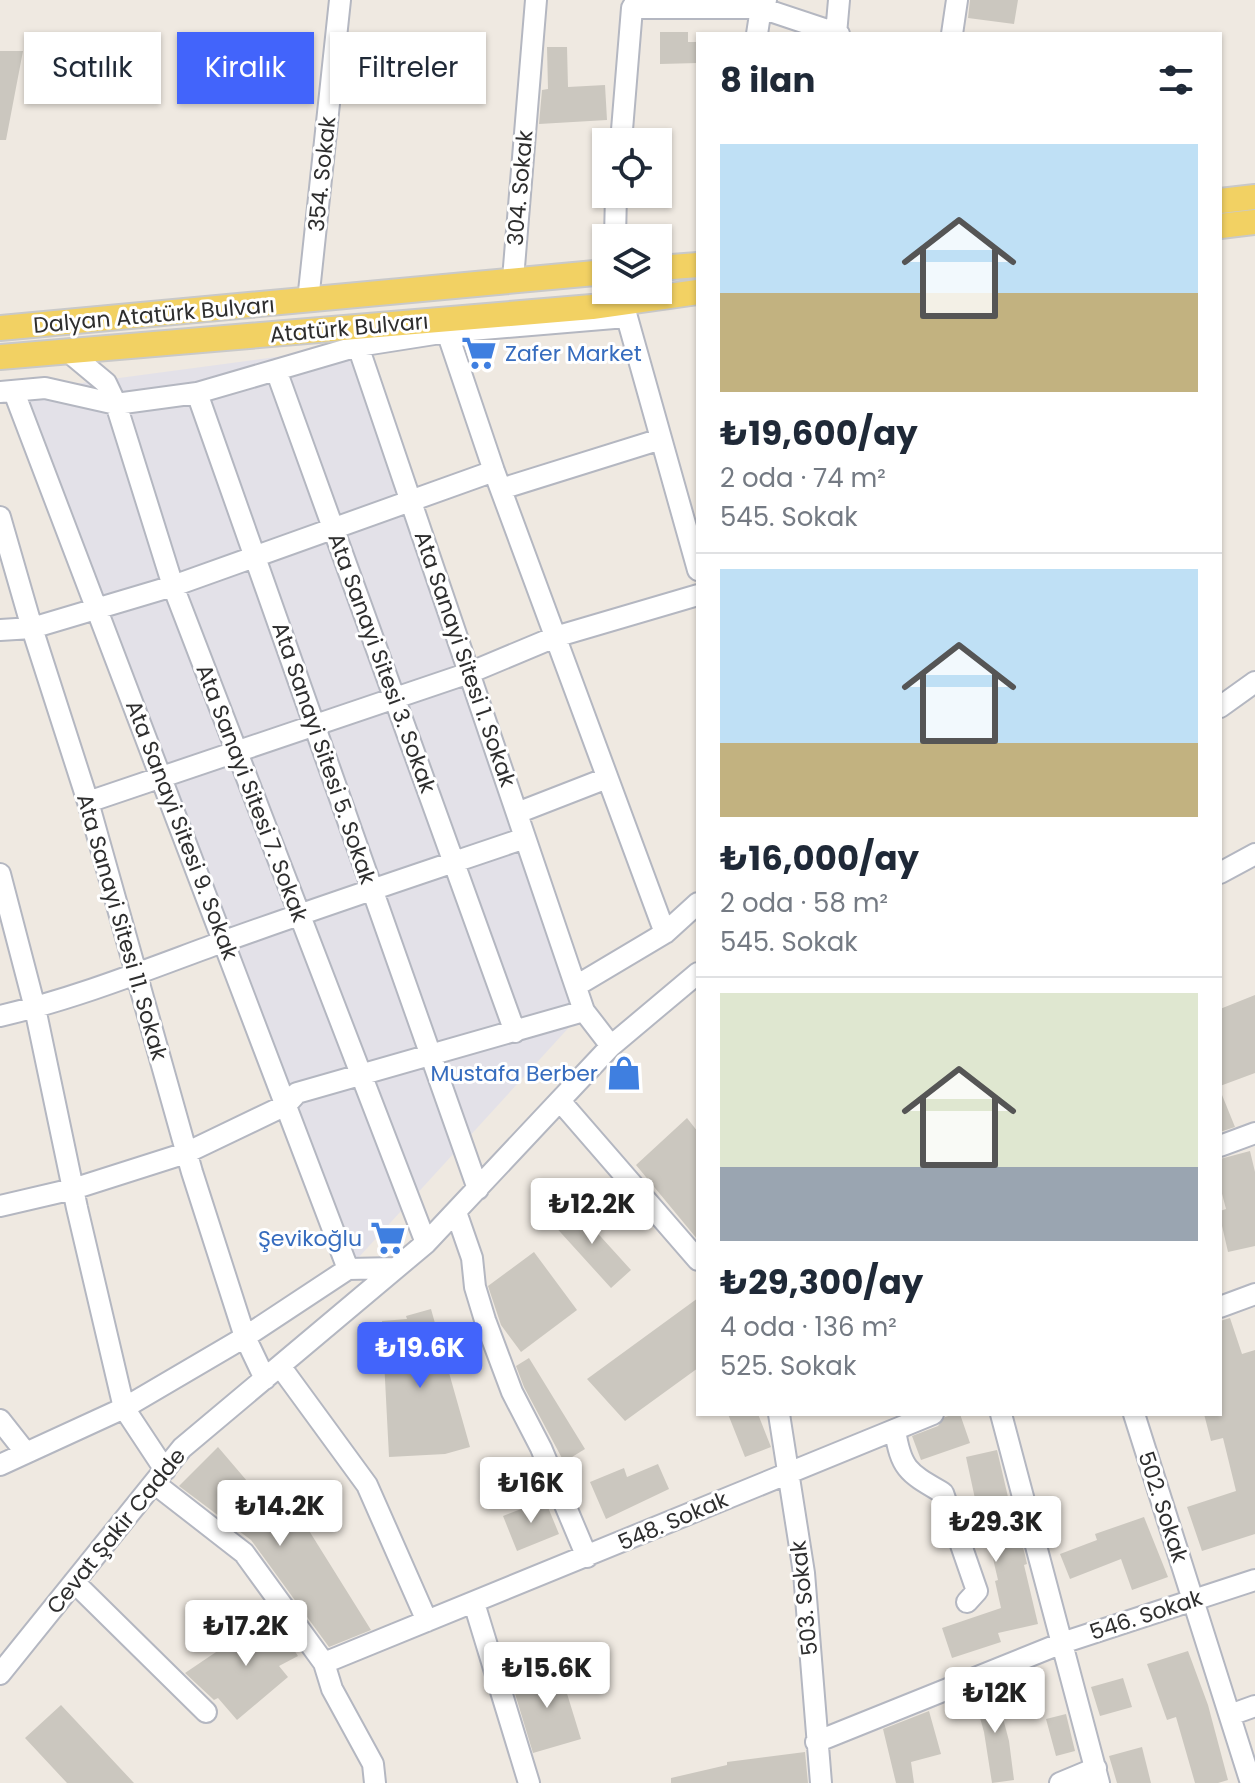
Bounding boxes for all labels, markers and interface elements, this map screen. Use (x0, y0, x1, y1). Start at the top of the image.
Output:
chip: Satılık (24, 32, 161, 104)
chip: Kiralık (177, 32, 314, 104)
chip: Filtreler (330, 32, 486, 104)
text: 8 ilan (720, 56, 815, 104)
icon: filters (1154, 58, 1198, 102)
street label: 354. Sokak (301, 114, 344, 233)
street label: 304. Sokak (500, 128, 541, 247)
map controls (592, 128, 672, 304)
button: locate (592, 128, 672, 208)
icon: home (887, 196, 1031, 340)
button: layers (592, 224, 672, 304)
street label: Dalyan Atatürk Bulvarı (32, 289, 276, 341)
street label: Atatürk Bulvarı (268, 306, 430, 350)
supermarket icon: Zafer Market (460, 334, 498, 372)
place label: Zafer Market (505, 338, 642, 369)
text: ₺19,600/ay (720, 409, 918, 457)
text: 2 oda · 74 m² (720, 460, 886, 496)
text: 545. Sokak (720, 499, 858, 535)
street label: Ata Sanayi Sitesi 1. Sokak (407, 527, 524, 792)
street label: Ata Sanayi Sitesi 3. Sokak (320, 529, 444, 798)
street label: Ata Sanayi Sitesi 5. Sokak (264, 618, 384, 889)
icon: home (887, 621, 1031, 765)
street label: Ata Sanayi Sitesi 7. Sokak (188, 660, 316, 927)
street label: Ata Sanayi Sitesi 9. Sokak (118, 696, 246, 965)
street label: Ata Sanayi Sitesi 11. Sokak (69, 790, 175, 1064)
text: ₺16,000/ay (720, 834, 919, 882)
text: 2 oda · 58 m² (720, 885, 888, 921)
text: 545. Sokak (720, 924, 858, 960)
icon: home (887, 1045, 1031, 1189)
shop icon: Mustafa Berber (605, 1054, 643, 1092)
place label: Mustafa Berber (431, 1058, 598, 1089)
pin: ₺12.2K (527, 1178, 657, 1246)
text: ₺12.2K (549, 1186, 635, 1222)
supermarket icon: Şevikoğlu (369, 1219, 407, 1257)
place label: Şevikoğlu (258, 1223, 362, 1254)
text: ₺29,300/ay (720, 1258, 923, 1306)
text: 4 oda · 136 m² (720, 1309, 897, 1345)
pin: ₺19.6K (355, 1322, 485, 1390)
text: ₺19.6K (375, 1330, 465, 1366)
text: 525. Sokak (720, 1348, 856, 1384)
street label: Cevat Şakir Cadde (39, 1441, 193, 1621)
street label: 502. Sokak (1130, 1447, 1196, 1567)
pin: ₺16K (484, 1457, 578, 1525)
text: ₺16K (498, 1465, 564, 1501)
pin: ₺14.2K (215, 1480, 345, 1548)
street label: 548. Sokak (613, 1484, 733, 1558)
text: ₺14.2K (235, 1488, 325, 1524)
pin: ₺29.3K (931, 1496, 1061, 1564)
text: ₺29.3K (949, 1504, 1043, 1540)
street label: 503. Sokak (782, 1538, 825, 1657)
street label: 546. Sokak (1086, 1582, 1207, 1648)
pin: ₺17.2K (181, 1600, 311, 1668)
text: ₺17.2K (203, 1608, 289, 1644)
pin: ₺15.6K (482, 1642, 612, 1710)
text: ₺15.6K (502, 1650, 592, 1686)
pin: ₺12K (948, 1667, 1042, 1735)
text: ₺12K (963, 1675, 1027, 1711)

